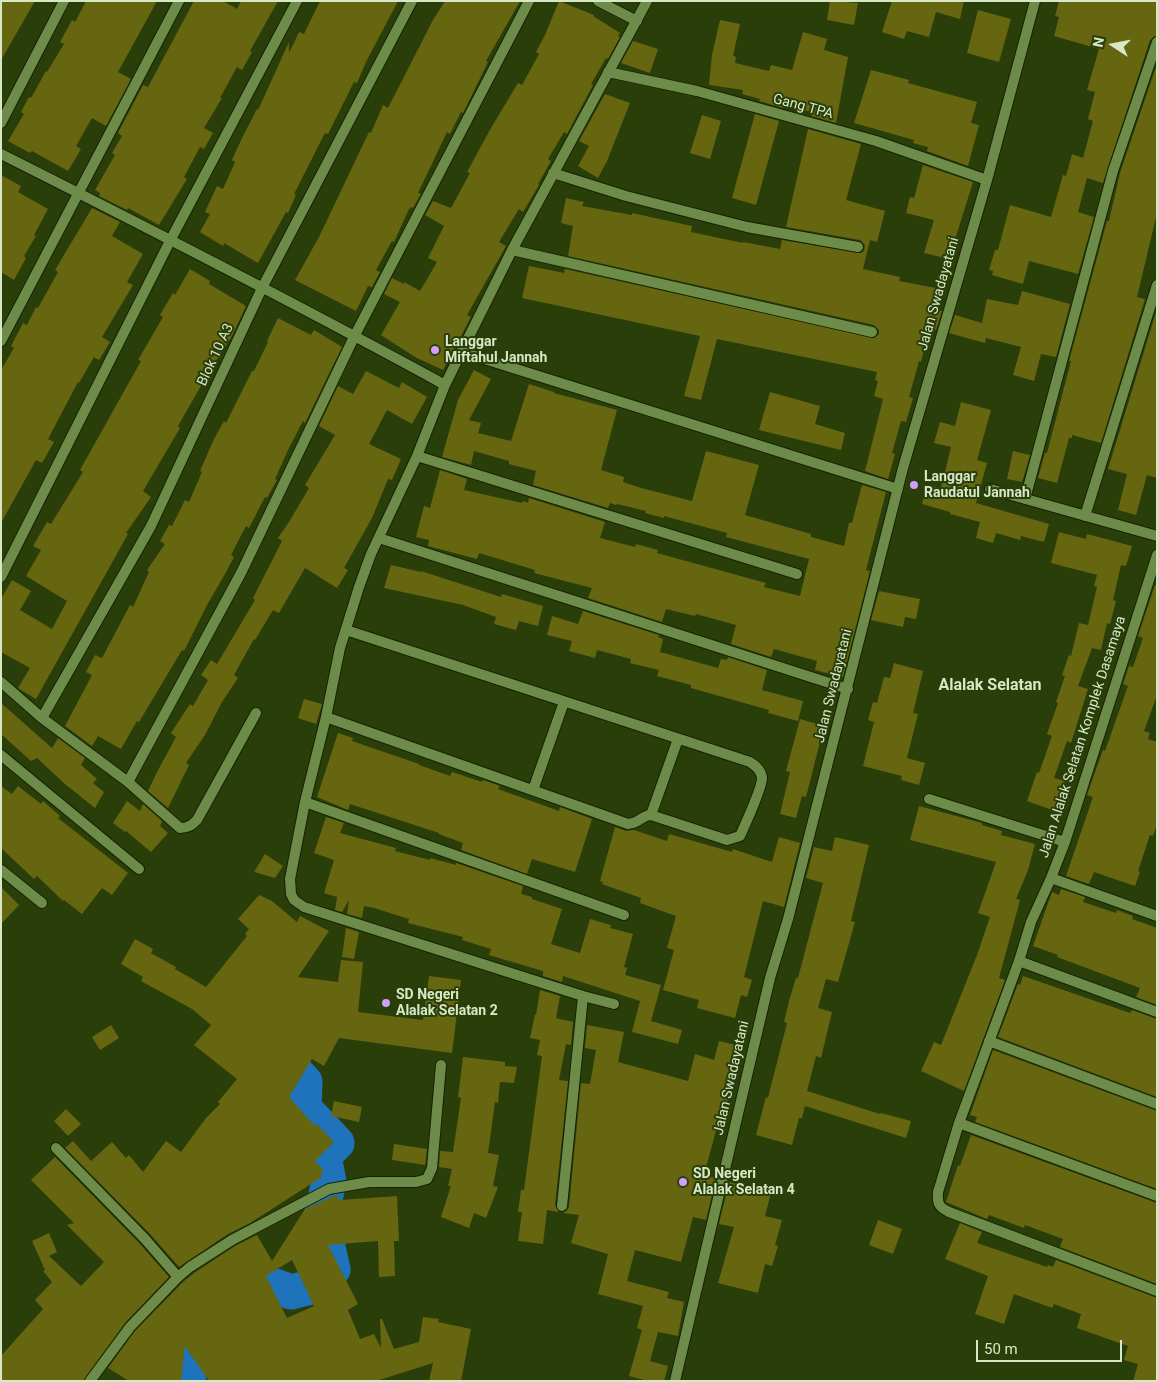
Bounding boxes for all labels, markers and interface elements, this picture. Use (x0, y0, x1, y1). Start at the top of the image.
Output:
north arrow (1088, 20, 1138, 70)
text: N (1089, 36, 1107, 49)
street label: Gang TPA (771, 91, 835, 123)
street label: Jalan Swadayatani (915, 236, 963, 352)
street label: Blok 10 A3 (194, 321, 238, 389)
place label: Langgar Miftahul Jannah (445, 334, 547, 367)
marker: Langgar Miftahul Jannah (429, 344, 441, 356)
place label: Langgar Raudatul Jannah (924, 469, 1030, 502)
marker: Langgar Raudatul Jannah (908, 479, 920, 491)
street label: Jalan Alalak Selatan Komplek Dasamaya (1036, 614, 1130, 860)
street label: Jalan Swadayatani (812, 627, 856, 745)
district label: Alalak Selatan (938, 676, 1042, 696)
place label: SD Negeri Alalak Selatan 2 (396, 987, 498, 1020)
marker: SD Negeri Alalak Selatan 2 (380, 997, 392, 1009)
street label: Jalan Swadayatani (711, 1019, 753, 1137)
place label: SD Negeri Alalak Selatan 4 (693, 1166, 795, 1198)
marker: SD Negeri Alalak Selatan 4 (677, 1176, 689, 1188)
scale bar (978, 1330, 1124, 1362)
text: 50 m (984, 1340, 1018, 1358)

